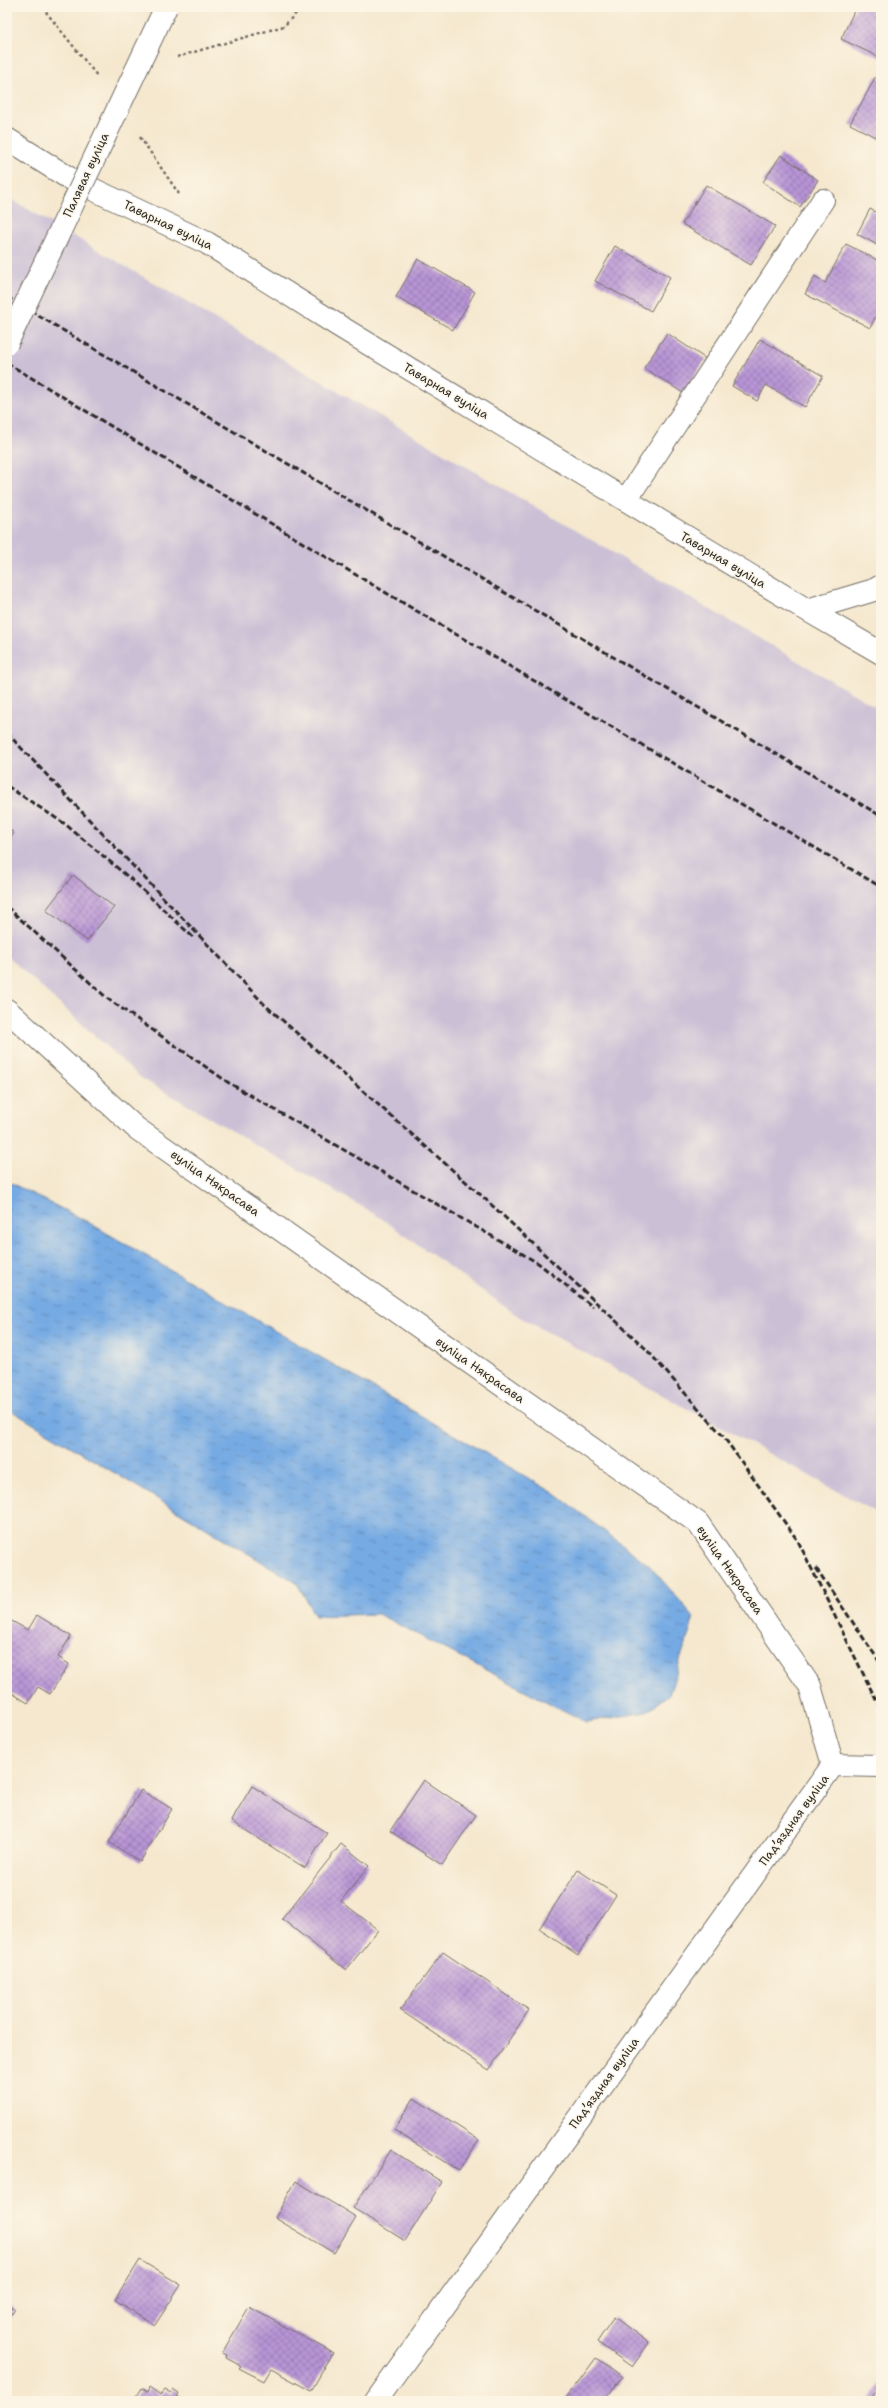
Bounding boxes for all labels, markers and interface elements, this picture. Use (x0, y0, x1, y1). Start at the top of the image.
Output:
street label: Палявая вуліца (59, 130, 113, 220)
street label: Таварная вуліца (121, 197, 216, 254)
street label: Таварная вуліца (400, 359, 492, 423)
street label: Таварная вуліца (677, 528, 769, 592)
street label: вуліца Някрасава (167, 1146, 263, 1220)
street label: вуліца Някрасава (432, 1333, 528, 1407)
street label: вуліца Някрасава (693, 1522, 767, 1618)
street label: Падʼяздная вуліца (755, 1771, 833, 1869)
street label: Падʼяздная вуліца (565, 2034, 643, 2132)

